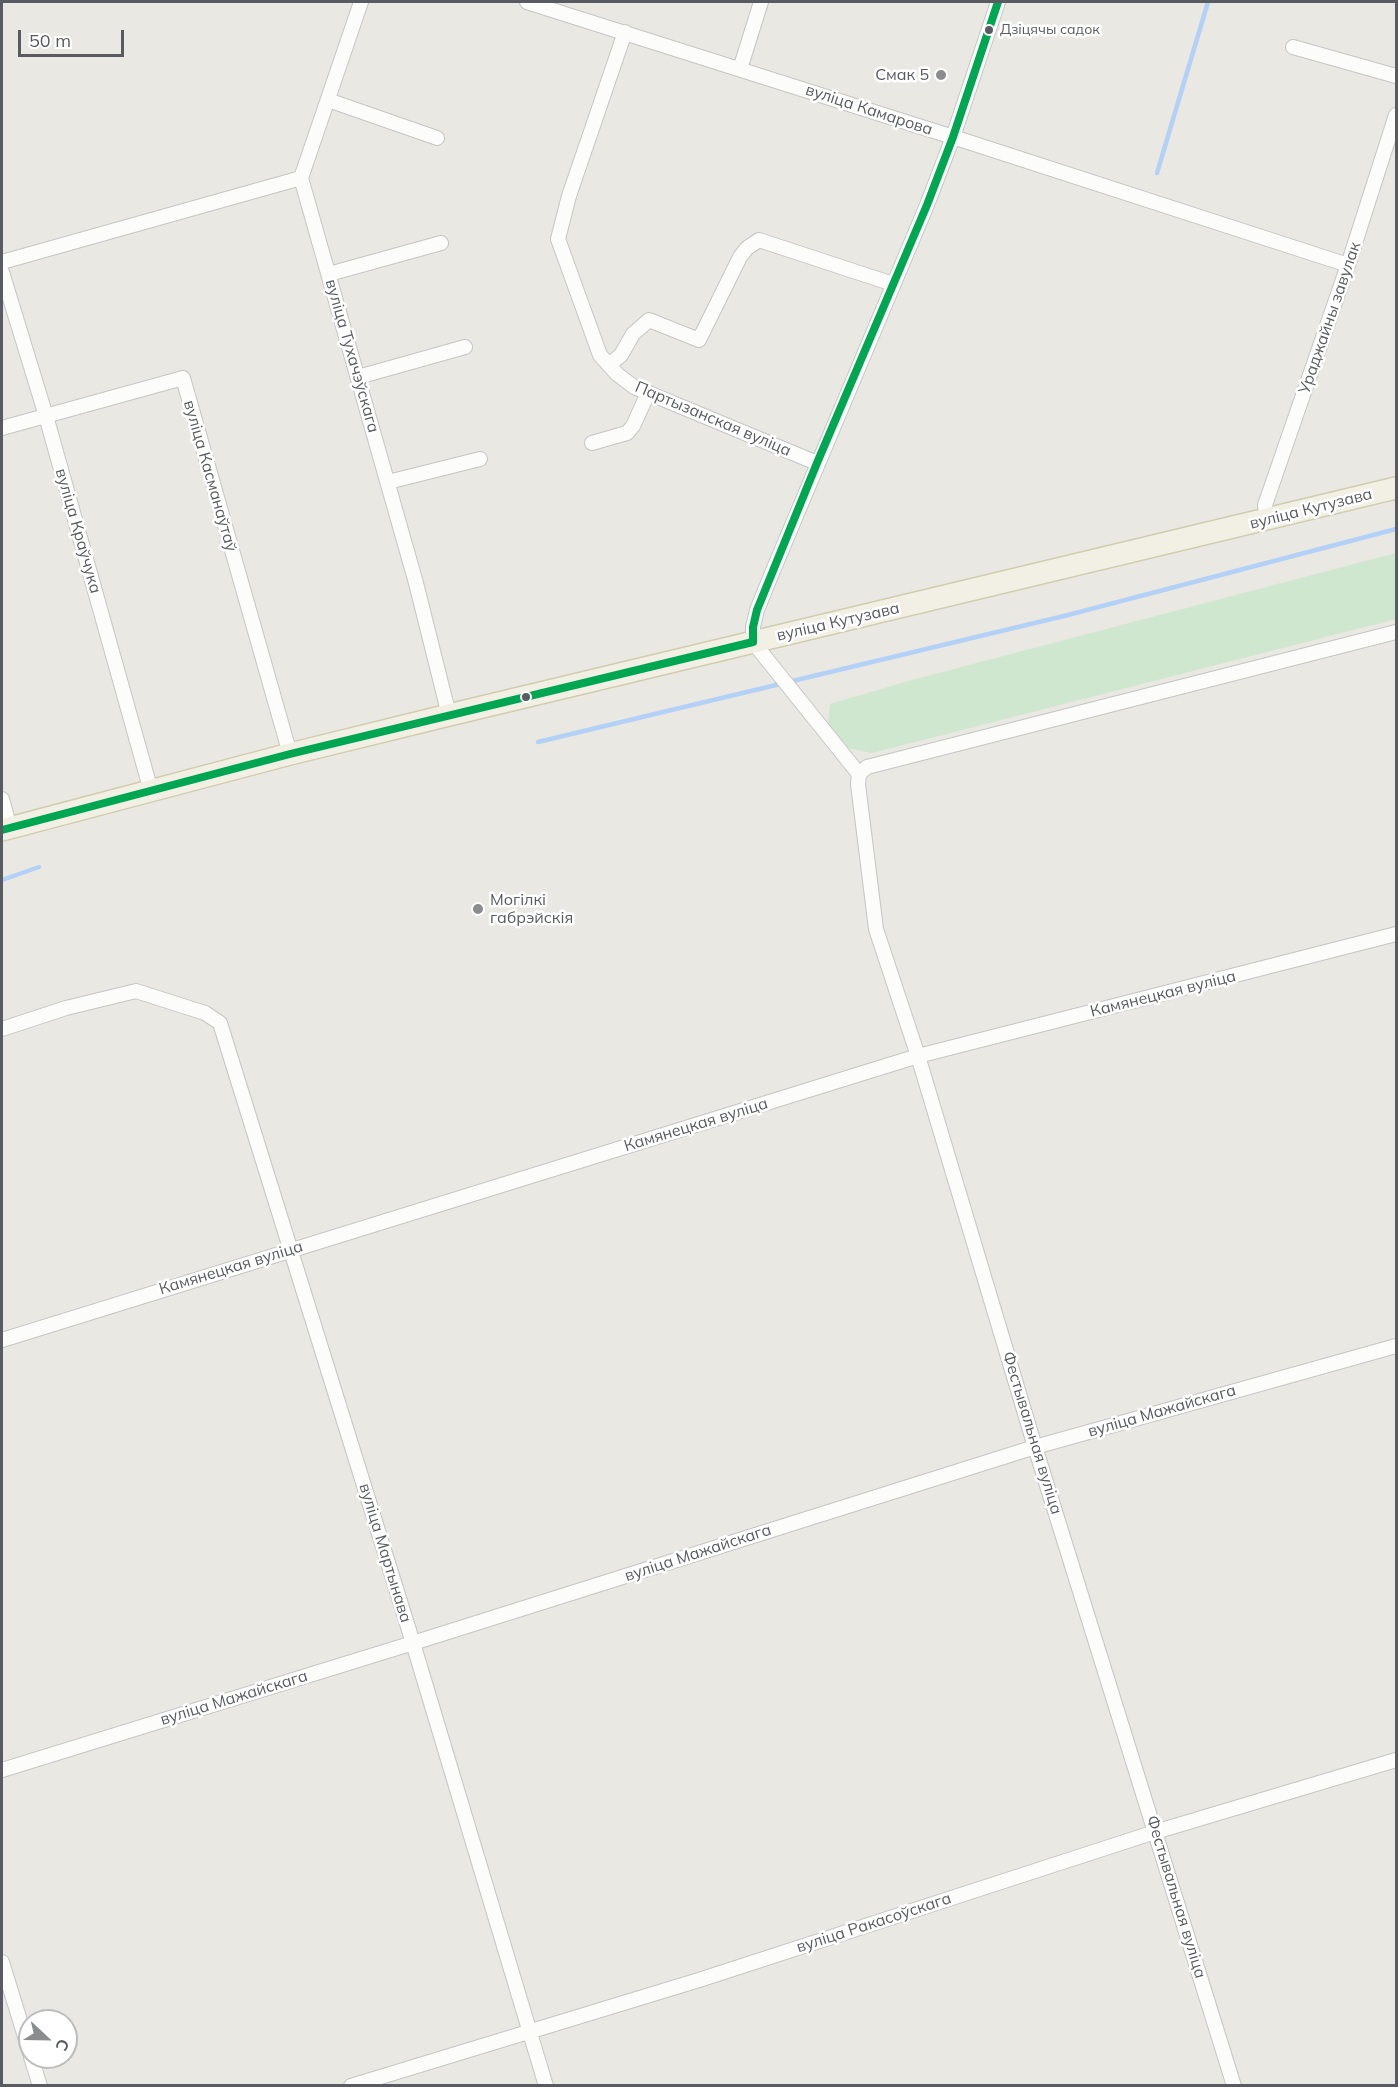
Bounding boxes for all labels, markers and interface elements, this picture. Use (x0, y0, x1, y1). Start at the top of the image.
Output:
scale bar (21, 18, 128, 56)
place label: Дзіцячы садок (1000, 22, 1100, 38)
marker: Дзіцячы садок (983, 24, 995, 36)
text: 50 m (29, 29, 71, 52)
place label: Смак 5 (875, 65, 929, 85)
marker: Смак 5 (934, 68, 948, 82)
street label: вуліца Камарова (803, 80, 935, 140)
street label: Ураджайны завулак (1295, 239, 1365, 397)
street label: вуліца Тухачэўскага (321, 277, 383, 435)
street label: Партызанская вуліца (632, 377, 794, 461)
street label: вуліца Касманаўтаў (179, 398, 241, 554)
street label: вуліца Краўчука (51, 466, 105, 596)
street label: вуліца Кутузава (1248, 485, 1374, 533)
street label: вуліца Кутузава (775, 599, 901, 645)
unlabelled marker (520, 691, 532, 703)
place label: Могілкі габрэйскія (490, 890, 573, 928)
marker: Могілкі габрэйскія (471, 902, 485, 916)
street label: Камянецкая вуліца (1088, 967, 1238, 1021)
street label: Камянецкая вуліца (622, 1094, 770, 1156)
street label: Камянецкая вуліца (157, 1237, 305, 1299)
street label: Фестывальная вуліца (998, 1349, 1066, 1517)
street label: вуліца Мажайскага (1086, 1381, 1238, 1441)
street label: вуліца Мартынава (355, 1481, 415, 1625)
street label: вуліца Мажайскага (622, 1520, 774, 1586)
street label: вуліца Мажайскага (158, 1666, 310, 1730)
street label: Фестывальная вуліца (1142, 1813, 1210, 1981)
street label: вуліца Ракасоўскага (794, 1889, 954, 1957)
north arrow (18, 2009, 78, 2069)
text: С (52, 2036, 74, 2054)

